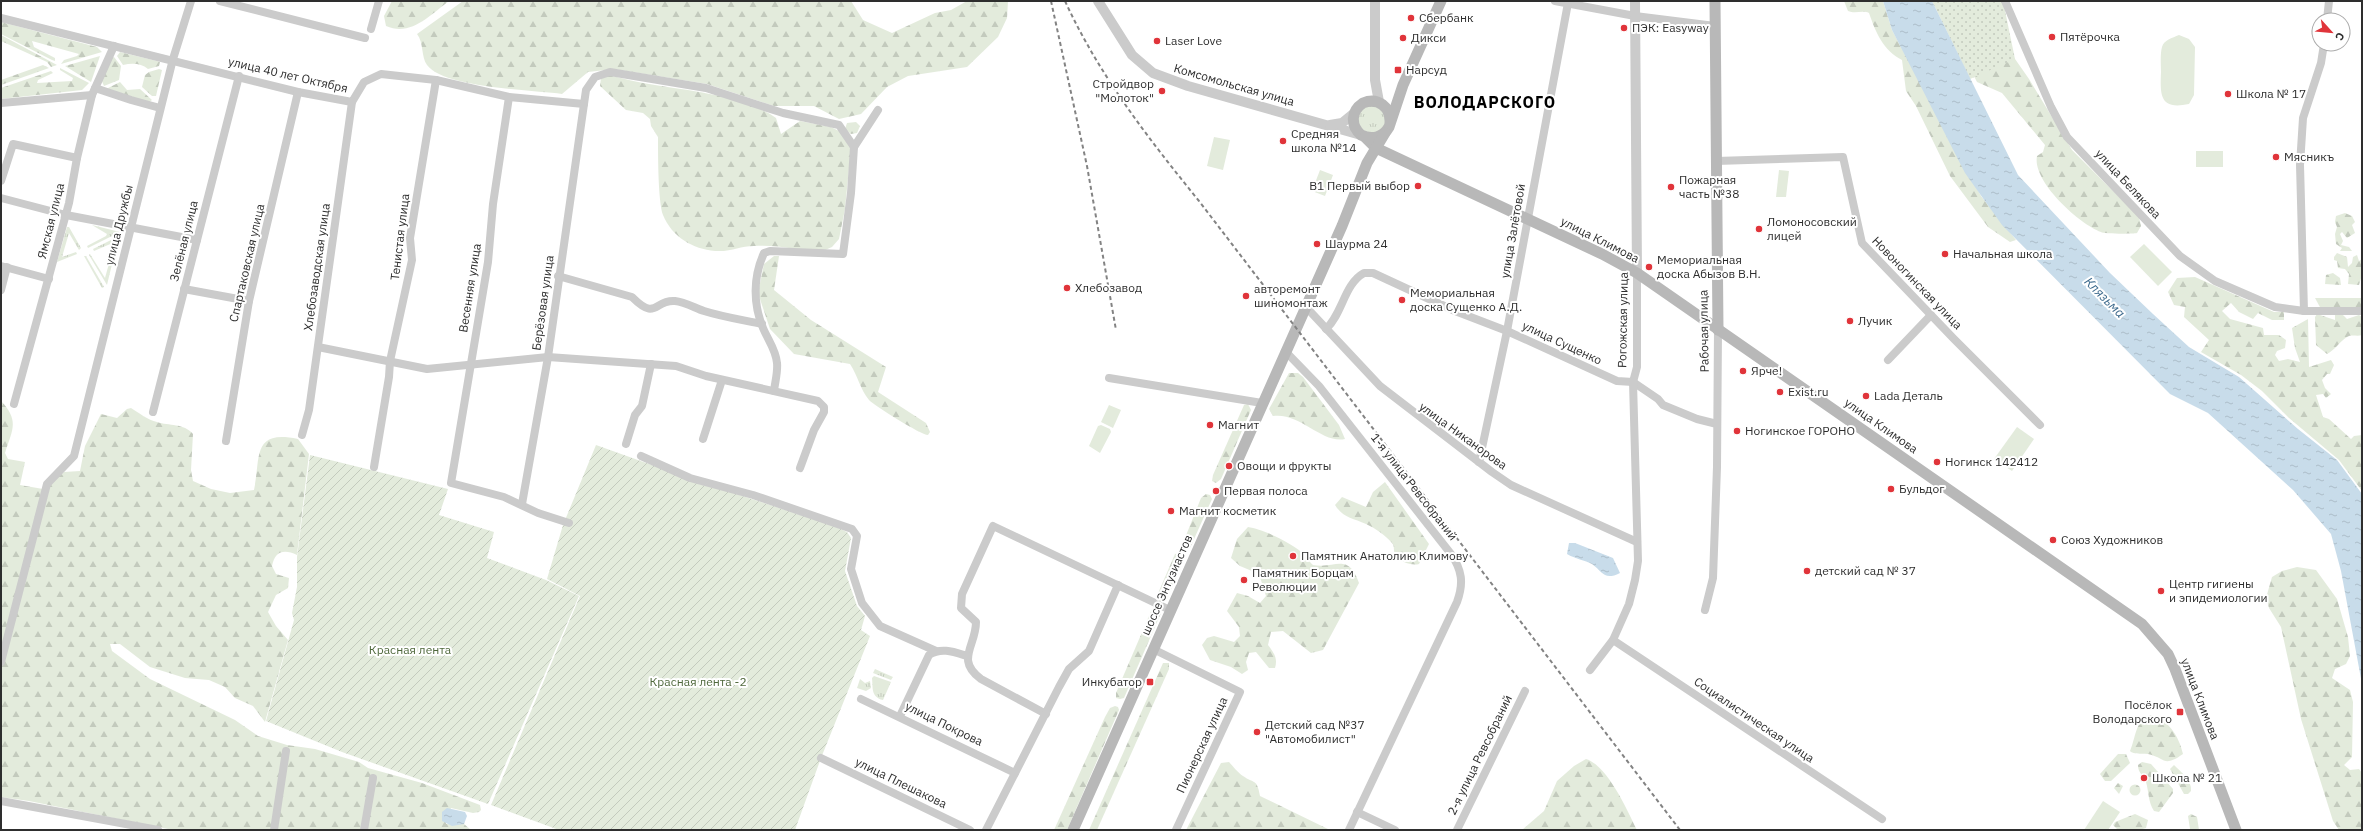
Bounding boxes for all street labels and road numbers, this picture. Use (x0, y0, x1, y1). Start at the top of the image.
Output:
street label: улица 40 лет Октября (227, 53, 349, 96)
street label: Комсомольская улица (1172, 60, 1297, 109)
street label: улица Белякова (2092, 146, 2165, 222)
street label: Ямская улица (34, 181, 67, 260)
street label: улица Дружбы (101, 183, 136, 267)
street label: улица Залётовой (1497, 183, 1528, 279)
street label: Тенистая улица (387, 192, 412, 281)
street label: Зелёная улица (166, 198, 201, 283)
street label: Спартаковская улица (226, 202, 268, 323)
street label: Хлебозаводская улица (300, 202, 333, 332)
street label: улица Климова (1558, 213, 1642, 266)
street label: Новоногинская улица (1869, 233, 1966, 333)
street label: Весенняя улица (455, 242, 484, 334)
street label: Берёзовая улица (528, 254, 557, 352)
street label: Рогожская улица (1614, 271, 1631, 368)
street label: Рабочая улица (1695, 289, 1712, 372)
street label: улица Сущенко (1520, 318, 1605, 368)
street label: улица Климова (1842, 395, 1921, 457)
street label: улица Никанорова (1416, 399, 1511, 473)
street label: 1-я улица Ревсобраний (1368, 430, 1461, 543)
street label: шоссе Энтузиастов (1138, 532, 1195, 637)
street label: улица Климова (2178, 656, 2223, 742)
street label: Социалистическая улица (1691, 674, 1818, 766)
street label: 2-я улица Ревсобраний (1444, 692, 1515, 817)
street label: Пионерская улица (1173, 694, 1231, 795)
street label: улица Покрова (903, 698, 986, 749)
street label: улица Плешакова (853, 754, 950, 811)

